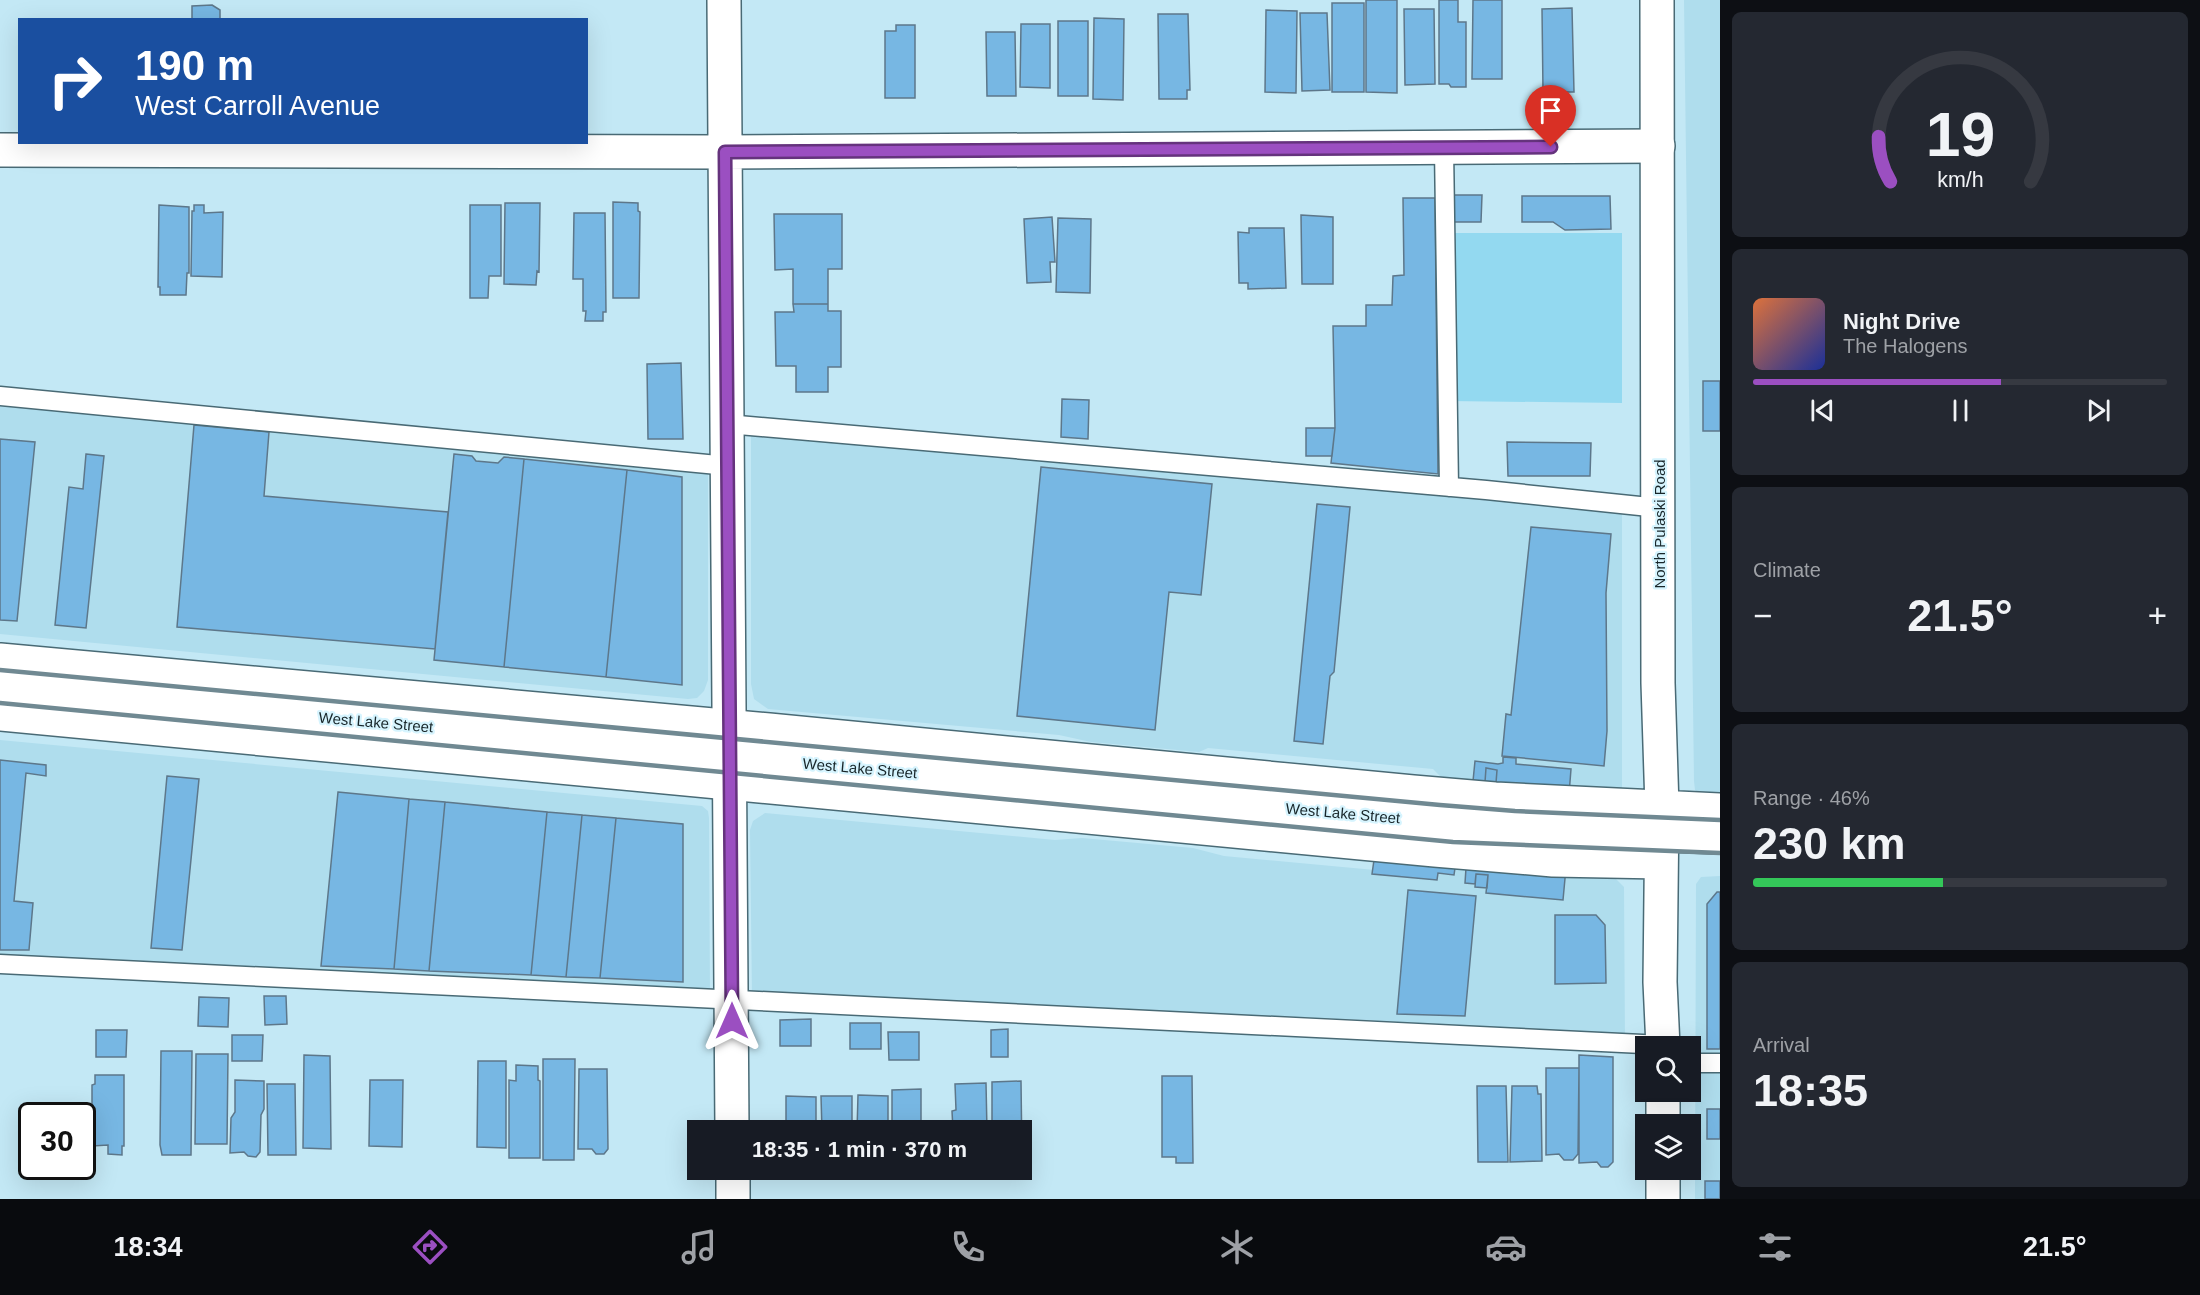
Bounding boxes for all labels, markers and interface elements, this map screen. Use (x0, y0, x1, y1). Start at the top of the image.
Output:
icon: right (36, 42, 114, 120)
text: 190 m (135, 42, 254, 89)
pin (1525, 85, 1576, 147)
text: West Carroll Avenue (135, 91, 380, 121)
icon: arrive (1534, 94, 1567, 127)
text: 19 (1925, 100, 1995, 169)
text: km/h (1937, 168, 1983, 192)
text: Night Drive (1843, 309, 1960, 334)
text: The Halogens (1843, 335, 1968, 357)
icon: previous (1806, 394, 1839, 427)
icon: pause (1944, 394, 1977, 427)
icon: next (2082, 394, 2115, 427)
street label: North Pulaski Road (1651, 459, 1668, 589)
text: Climate (1753, 559, 1821, 581)
text: 21.5° (1907, 590, 2013, 641)
text: − (1753, 597, 1772, 634)
text: + (2148, 597, 2167, 634)
street label: West Lake Street (318, 709, 435, 736)
street label: West Lake Street (802, 755, 919, 782)
text: Range · 46% (1753, 787, 1870, 809)
street label: West Lake Street (1285, 800, 1402, 827)
text: 230 km (1753, 818, 1906, 869)
position arrow (700, 989, 764, 1053)
text: Arrival (1753, 1034, 1810, 1056)
map controls (1635, 1036, 1701, 1180)
button: search (1635, 1036, 1701, 1102)
text: 18:35 (1753, 1065, 1868, 1116)
speed limit sign: 30 (18, 1102, 96, 1180)
button: layers (1635, 1114, 1701, 1180)
text: 18:35 · 1 min · 370 m (752, 1137, 967, 1162)
icon: directions (409, 1226, 451, 1268)
icon: music (678, 1226, 720, 1268)
icon: phone (947, 1226, 989, 1268)
icon: climate (1216, 1226, 1258, 1268)
icon: car (1485, 1226, 1527, 1268)
icon: filters (1754, 1226, 1796, 1268)
text: 18:34 (113, 1232, 183, 1262)
text: 21.5° (2023, 1232, 2086, 1262)

